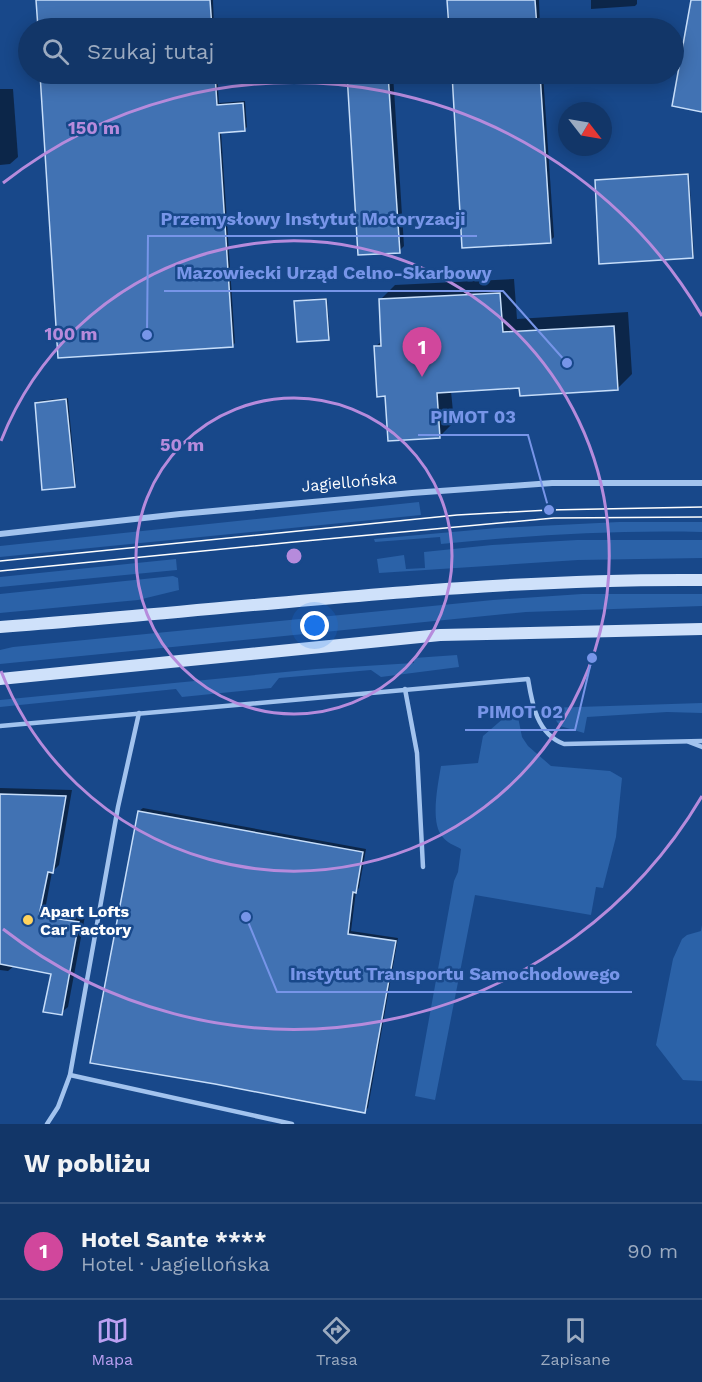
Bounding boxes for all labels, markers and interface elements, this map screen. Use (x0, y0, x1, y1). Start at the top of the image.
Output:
search box (18, 18, 684, 84)
icon: search (39, 35, 72, 68)
text: Szukaj tutaj (87, 39, 214, 64)
north arrow (558, 102, 612, 156)
text: 150 m (68, 117, 120, 138)
callout: Przemysłowy Instytut Motoryzacji (148, 200, 477, 236)
text: Przemysłowy Instytut Motoryzacji (161, 208, 465, 229)
callout: Mazowiecki Urząd Celno-Skarbowy (164, 255, 503, 291)
text: Mazowiecki Urząd Celno-Skarbowy (176, 262, 493, 283)
text: 100 m (44, 323, 98, 344)
pin: 1 (402, 328, 442, 377)
callout: PIMOT 03 (418, 399, 528, 435)
text: PIMOT 03 (430, 406, 516, 427)
text: 50 m (160, 434, 204, 455)
street label: Jagiellońska (301, 468, 397, 496)
centre of rings (284, 546, 304, 566)
your location (300, 611, 329, 640)
callout: PIMOT 02 (465, 694, 575, 730)
text: PIMOT 02 (477, 701, 563, 722)
place label: Apart Lofts Car Factory (40, 902, 132, 939)
marker: Apart Lofts Car Factory (21, 913, 35, 927)
callout: Instytut Transportu Samochodowego (277, 956, 632, 992)
text: Instytut Transportu Samochodowego (290, 963, 620, 984)
text: W pobliżu (24, 1148, 151, 1178)
text: Hotel Sante **** (81, 1227, 267, 1252)
text: 1 (39, 1239, 48, 1263)
text: 90 m (627, 1239, 678, 1263)
text: Hotel · Jagiellońska (81, 1252, 270, 1276)
tab: Mapa (91, 1314, 133, 1369)
tab: Trasa (316, 1314, 358, 1369)
tab: Zapisane (540, 1314, 611, 1369)

